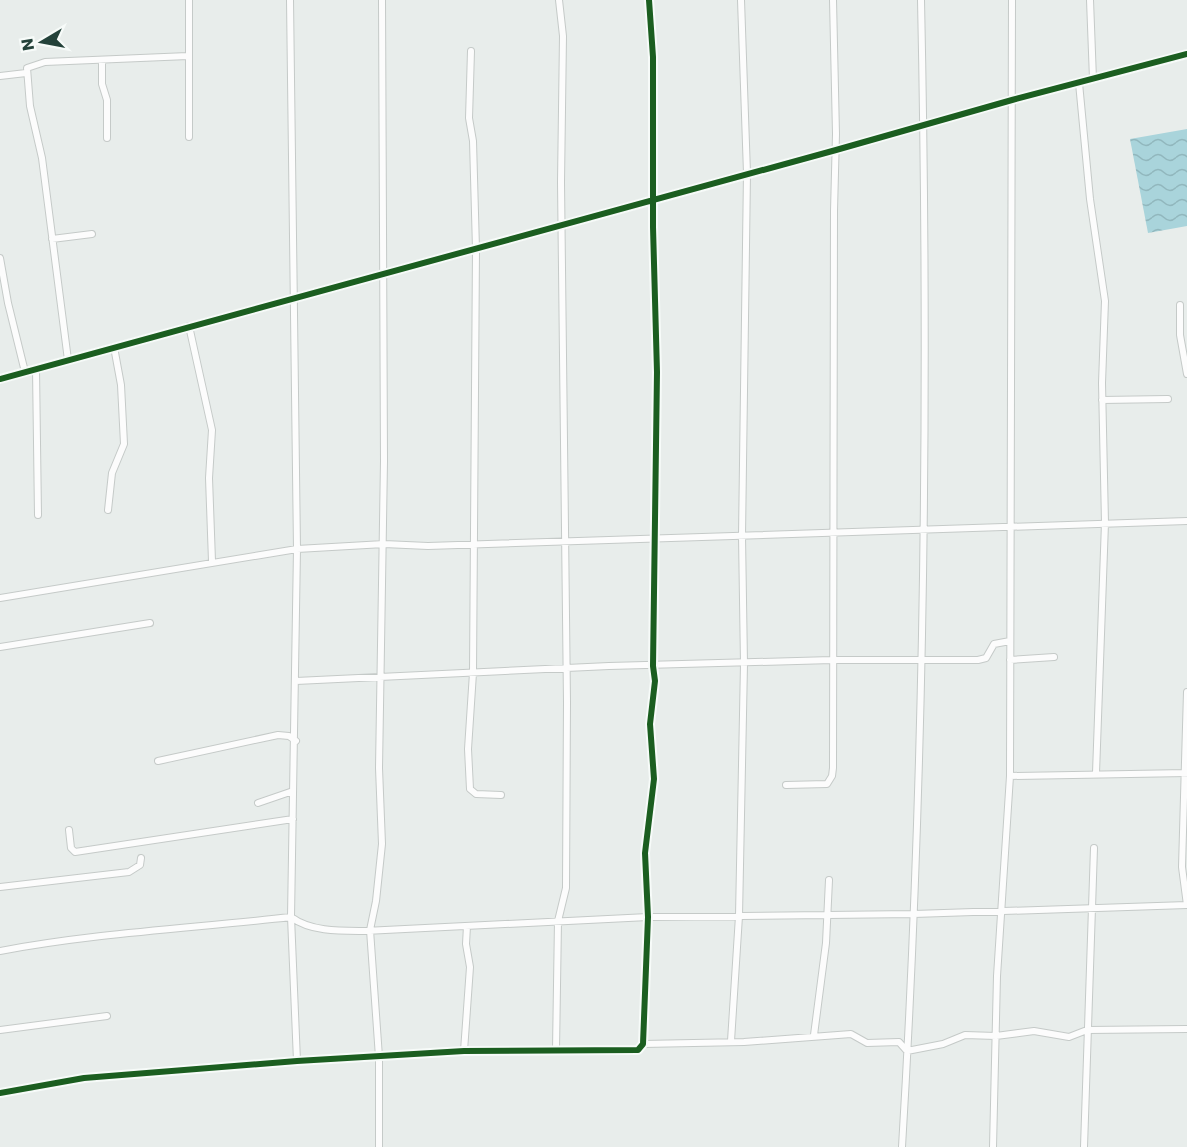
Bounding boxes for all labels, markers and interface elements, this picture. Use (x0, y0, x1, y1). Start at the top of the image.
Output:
north arrow (12, 12, 72, 72)
text: N (15, 37, 40, 52)

